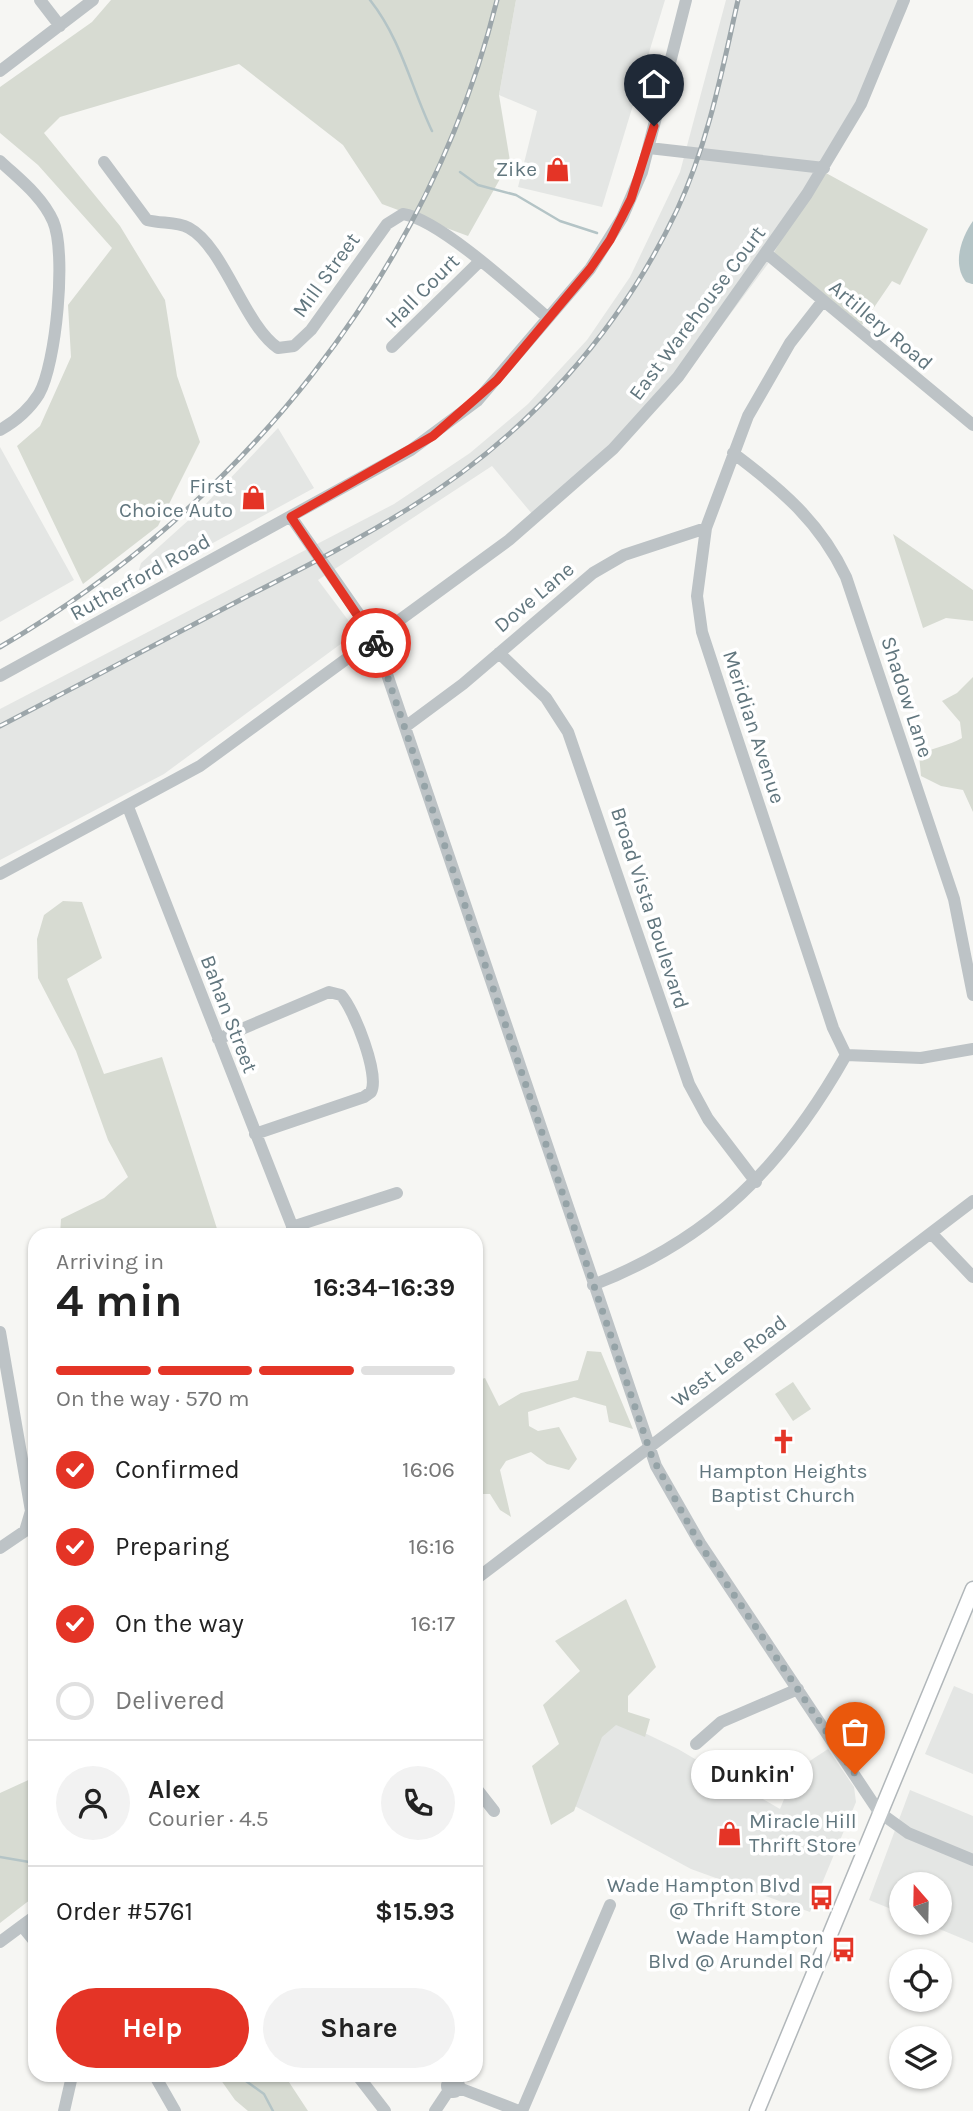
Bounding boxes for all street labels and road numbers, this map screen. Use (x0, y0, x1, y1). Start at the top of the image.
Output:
street label: East Warehouse Court (624, 221, 770, 405)
street label: Mill Street (287, 228, 365, 322)
street label: Hall Court (380, 249, 464, 333)
street label: Artillery Road (825, 275, 937, 375)
street label: Rutherford Road (66, 529, 214, 625)
street label: Dove Lane (489, 557, 579, 637)
street label: Shadow Lane (876, 633, 938, 761)
street label: Meridian Avenue (718, 647, 790, 807)
street label: Broad Vista Boulevard (606, 804, 694, 1012)
street label: Bahan Street (196, 952, 262, 1076)
street label: West Lee Road (667, 1310, 791, 1412)

